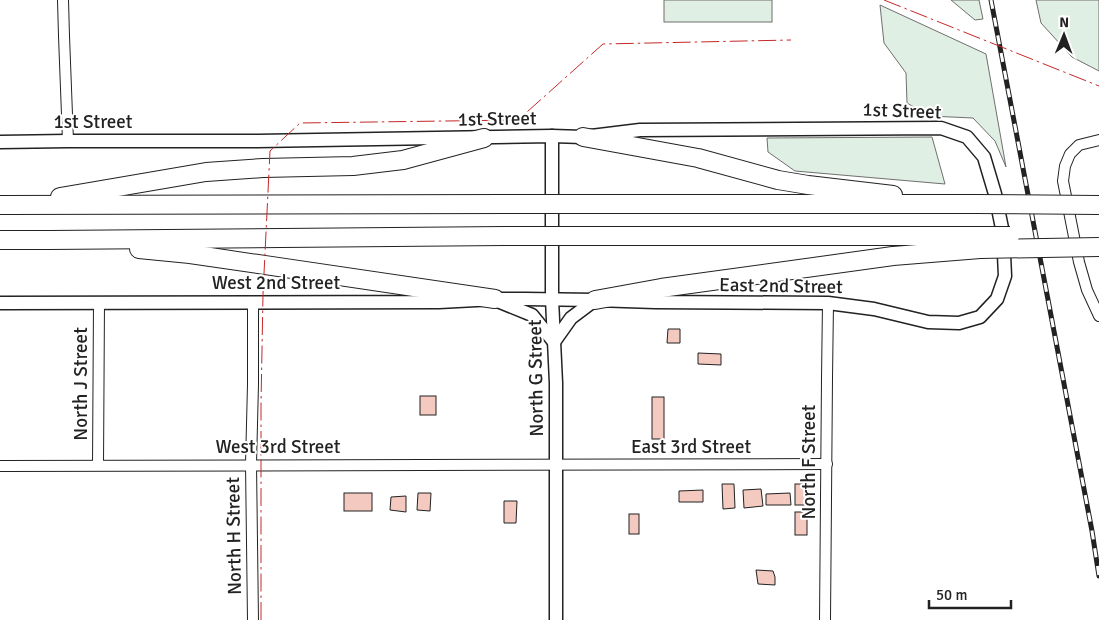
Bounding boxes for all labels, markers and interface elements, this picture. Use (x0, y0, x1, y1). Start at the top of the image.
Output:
north arrow (1039, 10, 1089, 60)
text: N (1059, 14, 1069, 31)
street label: 1st Street (862, 98, 942, 124)
street label: 1st Street (457, 106, 537, 132)
street label: 1st Street (54, 110, 133, 134)
street label: West 2nd Street (212, 271, 341, 295)
street label: East 2nd Street (719, 273, 843, 299)
street label: North G Street (523, 319, 549, 437)
street label: North J Street (69, 327, 93, 441)
street label: North F Street (797, 404, 821, 519)
street label: West 3rd Street (216, 435, 341, 459)
street label: East 3rd Street (631, 435, 751, 459)
street label: North H Street (221, 477, 247, 595)
scale bar (929, 578, 1012, 610)
text: 50 m (936, 586, 967, 604)

